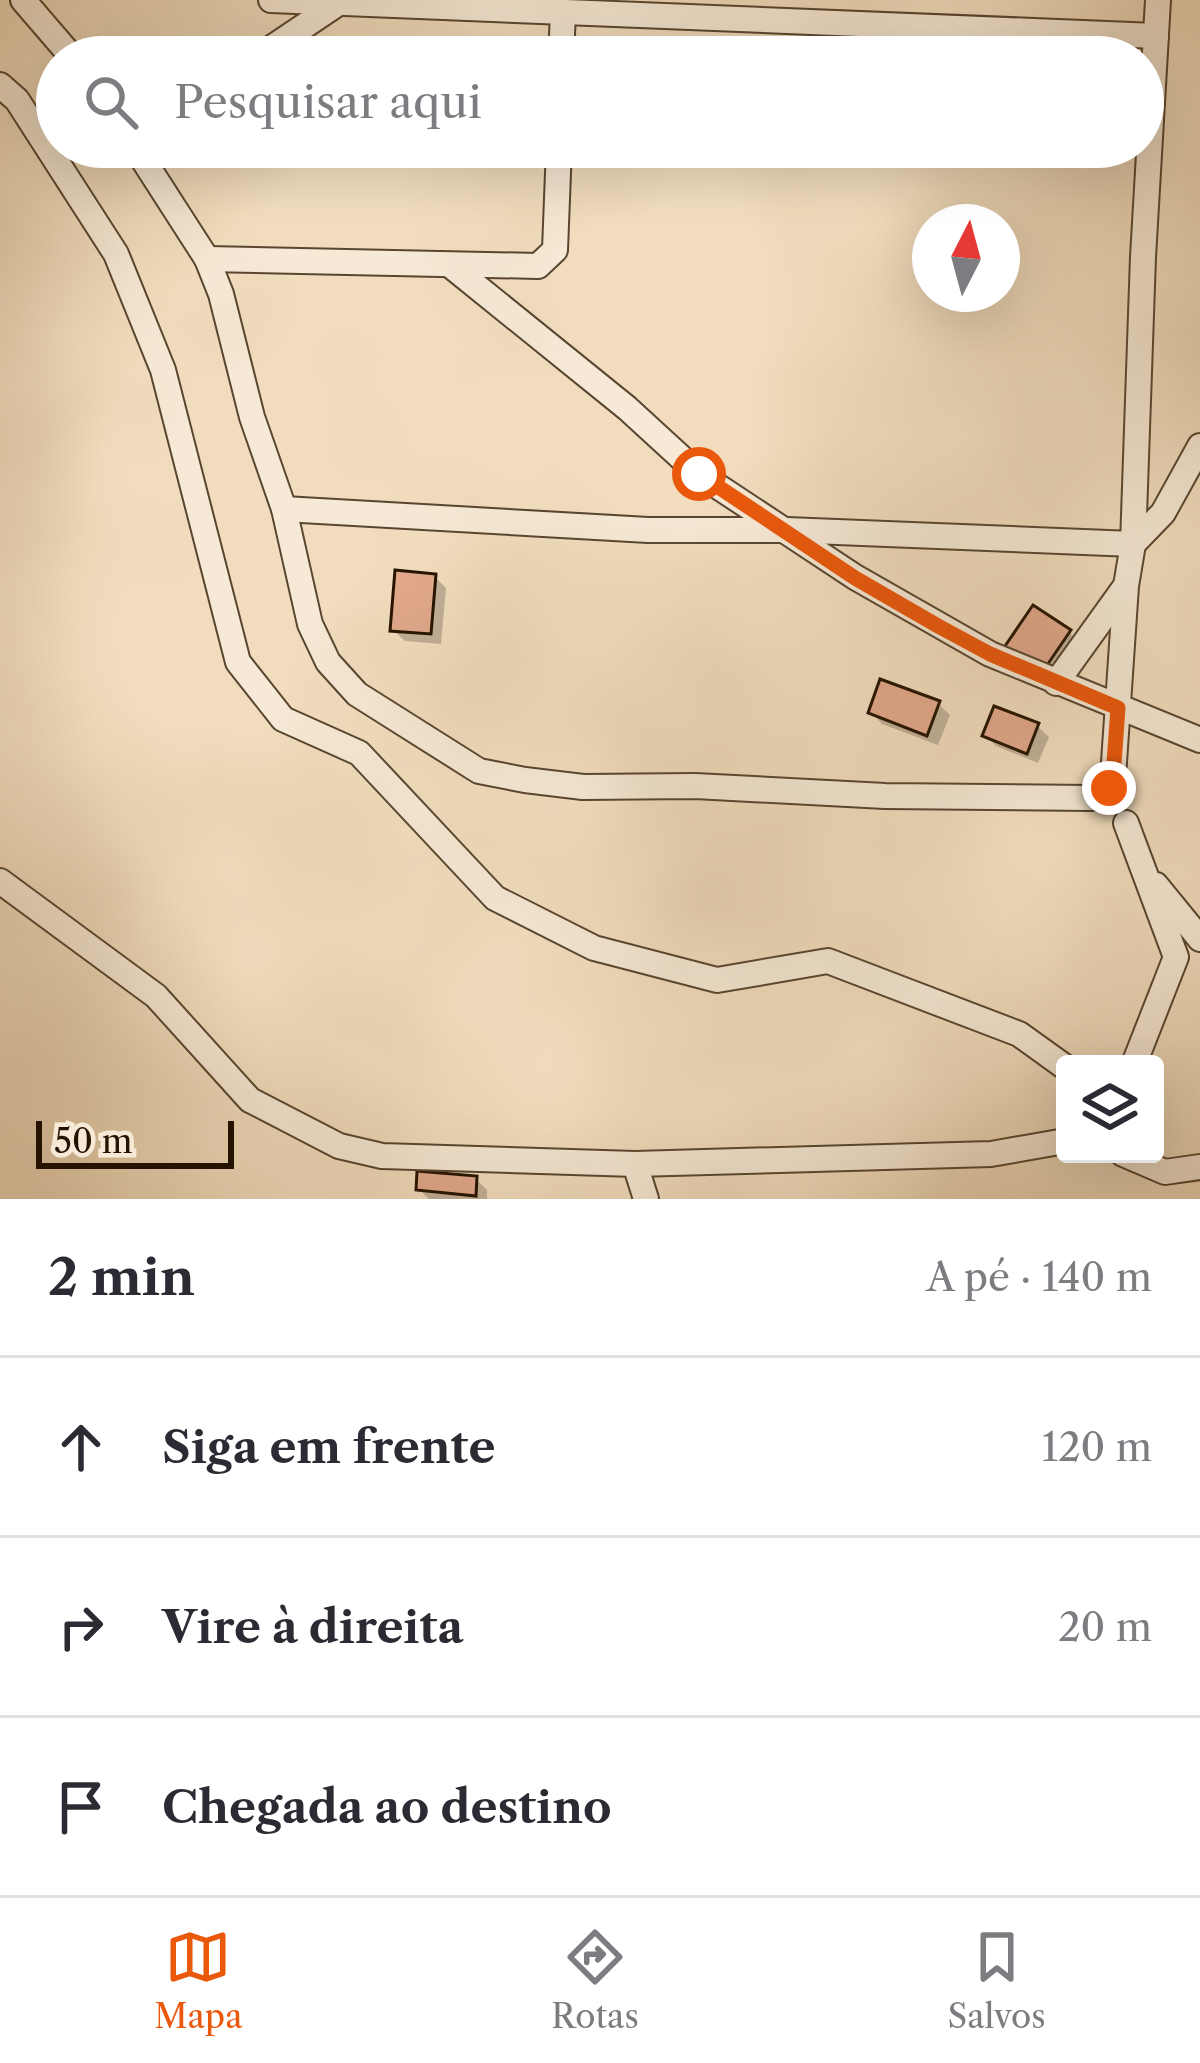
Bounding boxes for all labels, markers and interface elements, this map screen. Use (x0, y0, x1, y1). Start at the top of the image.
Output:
search box (36, 36, 1164, 168)
icon: search (78, 69, 144, 135)
text: Pesquisar aqui (174, 74, 482, 130)
north arrow (912, 204, 1020, 312)
route start (672, 447, 726, 501)
route end (1082, 761, 1136, 815)
map controls (1056, 1055, 1164, 1163)
button: layers (1056, 1055, 1164, 1163)
scale bar (36, 1115, 234, 1168)
text: 50 m (54, 1121, 132, 1162)
text: 2 min (48, 1246, 195, 1308)
text: A pé · 140 m (926, 1253, 1152, 1301)
icon: ahead (48, 1414, 114, 1480)
text: Siga em frente (162, 1419, 495, 1475)
text: 120 m (1042, 1423, 1152, 1471)
icon: right (48, 1594, 114, 1660)
text: Vire à direita (162, 1599, 463, 1655)
text: 20 m (1058, 1603, 1152, 1651)
icon: arrive (48, 1774, 114, 1840)
text: Chegada ao destino (162, 1779, 612, 1835)
tab: Mapa (154, 1924, 243, 2037)
tab: Rotas (551, 1924, 639, 2037)
tab: Salvos (948, 1924, 1046, 2037)

